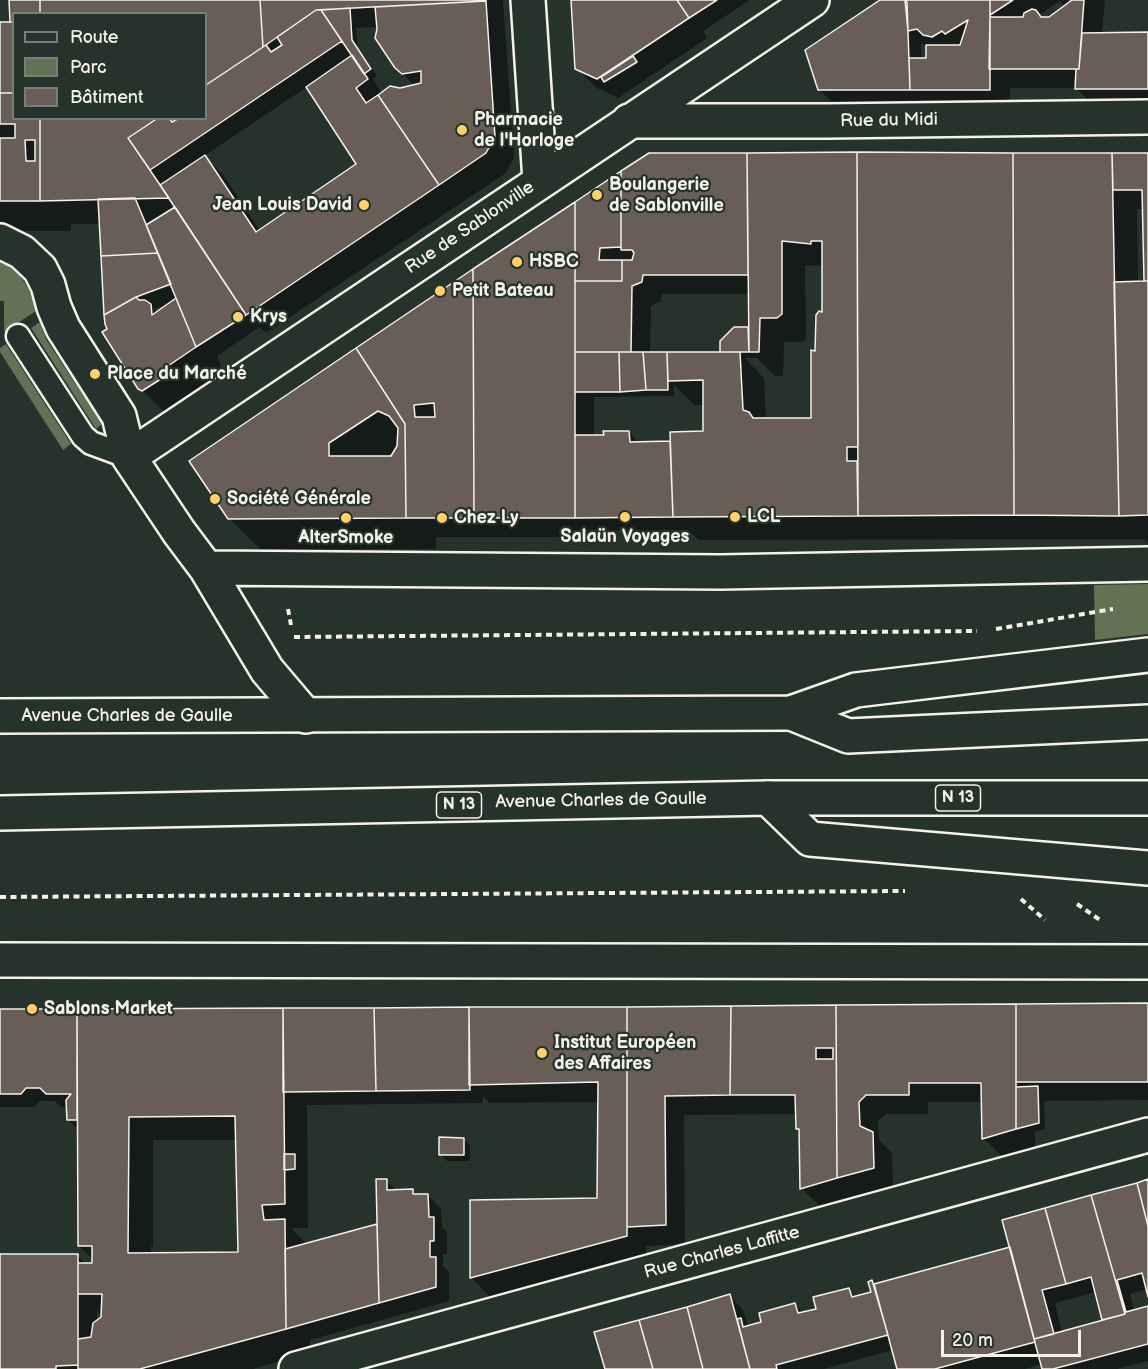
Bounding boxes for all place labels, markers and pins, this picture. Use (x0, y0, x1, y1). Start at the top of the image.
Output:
place label: Pharmacie de l'Horloge (474, 109, 574, 152)
marker: Pharmacie de l'Horloge (455, 123, 469, 137)
place label: Boulangerie de Sablonville (609, 174, 724, 216)
marker: Boulangerie de Sablonville (590, 188, 604, 202)
place label: Jean Louis David (213, 194, 352, 216)
marker: Jean Louis David (357, 198, 371, 212)
place label: HSBC (529, 251, 579, 273)
marker: HSBC (510, 255, 524, 269)
place label: Petit Bateau (452, 280, 554, 302)
marker: Petit Bateau (433, 284, 447, 298)
place label: Krys (250, 306, 287, 328)
marker: Krys (231, 310, 245, 324)
place label: Place du Marché (107, 363, 247, 385)
marker: Place du Marché (88, 367, 102, 381)
place label: Société Générale (227, 488, 371, 510)
marker: Société Générale (208, 492, 222, 506)
place label: LCL (747, 506, 780, 528)
place label: Chez Ly (454, 507, 518, 529)
marker: Salaün Voyages (618, 510, 632, 524)
marker: LCL (728, 510, 742, 524)
marker: AlterSmoke (339, 511, 353, 525)
marker: Chez Ly (435, 511, 449, 525)
place label: Salaün Voyages (561, 526, 689, 548)
place label: AlterSmoke (299, 527, 393, 549)
place label: Sablons Market (44, 998, 173, 1020)
marker: Sablons Market (25, 1002, 39, 1016)
place label: Institut Européen des Affaires (554, 1032, 696, 1074)
marker: Institut Européen des Affaires (535, 1046, 549, 1060)

